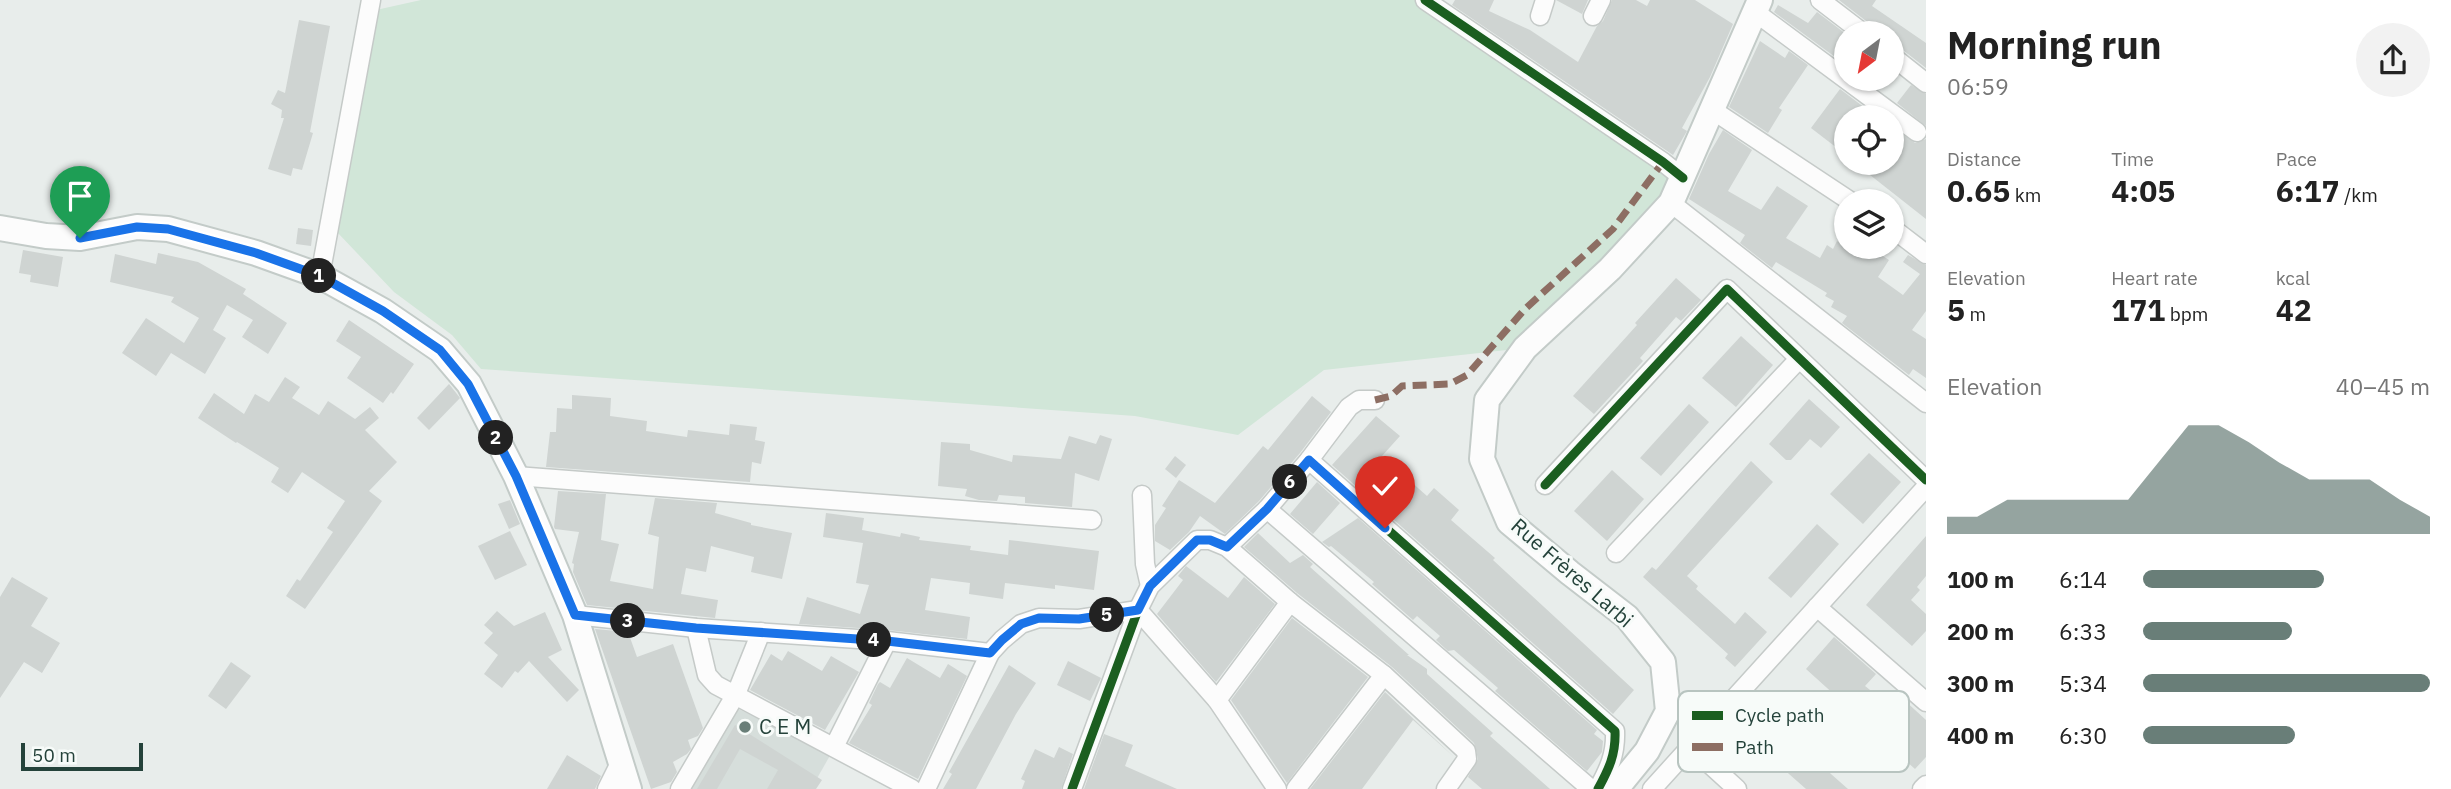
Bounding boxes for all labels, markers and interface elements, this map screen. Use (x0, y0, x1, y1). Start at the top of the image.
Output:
text: Morning run (1947, 20, 2162, 69)
north arrow (1834, 21, 1904, 91)
map controls (1834, 21, 1904, 259)
button: share (2356, 23, 2430, 97)
text: 06:59 (1947, 71, 2009, 101)
button: locate (1834, 105, 1904, 175)
text: Distance (1947, 147, 2021, 171)
text: Time (2111, 147, 2154, 171)
text: Pace (2276, 147, 2317, 171)
pin (50, 166, 110, 238)
text: 0.65 (1947, 171, 2010, 210)
text: 4:05 (2111, 171, 2175, 210)
text: 6:17 (2276, 171, 2340, 210)
icon: arrive (61, 177, 99, 215)
text: km (2010, 183, 2041, 207)
text: /km (2340, 183, 2378, 207)
button: layers (1834, 189, 1904, 259)
pin: 1 (302, 258, 336, 294)
text: 1 (313, 263, 324, 287)
text: Elevation (1947, 266, 2026, 290)
text: Heart rate (2111, 266, 2198, 290)
text: kcal (2276, 266, 2310, 290)
text: 5 (1947, 290, 1965, 329)
text: 171 (2111, 290, 2165, 329)
text: 42 (2276, 290, 2312, 329)
text: m (1965, 302, 1986, 326)
text: bpm (2165, 302, 2208, 326)
text: Elevation (1947, 371, 2042, 401)
text: 40–45 m (2336, 371, 2430, 401)
pin: 2 (478, 420, 514, 456)
text: 2 (490, 425, 501, 449)
pin (1355, 456, 1415, 528)
pin: 6 (1272, 464, 1308, 500)
icon: check (1366, 467, 1404, 505)
text: 6 (1284, 469, 1295, 493)
street label: Rue Frères Larbi (1506, 511, 1640, 633)
text: 100 m (1947, 564, 2014, 594)
text: 6:14 (2059, 564, 2107, 594)
pin: 5 (1090, 598, 1124, 632)
text: 5 (1101, 602, 1112, 626)
pin: 3 (610, 604, 646, 638)
text: 3 (622, 608, 633, 632)
text: 200 m (1947, 616, 2014, 646)
text: 6:33 (2059, 616, 2107, 646)
pin: 4 (856, 622, 892, 658)
text: 4 (868, 627, 879, 651)
text: 300 m (1947, 668, 2014, 698)
text: 5:34 (2059, 668, 2107, 698)
legend (1678, 691, 1909, 772)
text: Cycle path (1735, 703, 1824, 727)
place label: C E M (759, 712, 811, 740)
marker: C E M (737, 719, 753, 735)
text: 400 m (1947, 720, 2014, 750)
text: 6:30 (2059, 720, 2107, 750)
text: Path (1735, 735, 1774, 759)
scale bar (21, 740, 144, 772)
text: 50 m (32, 743, 76, 767)

